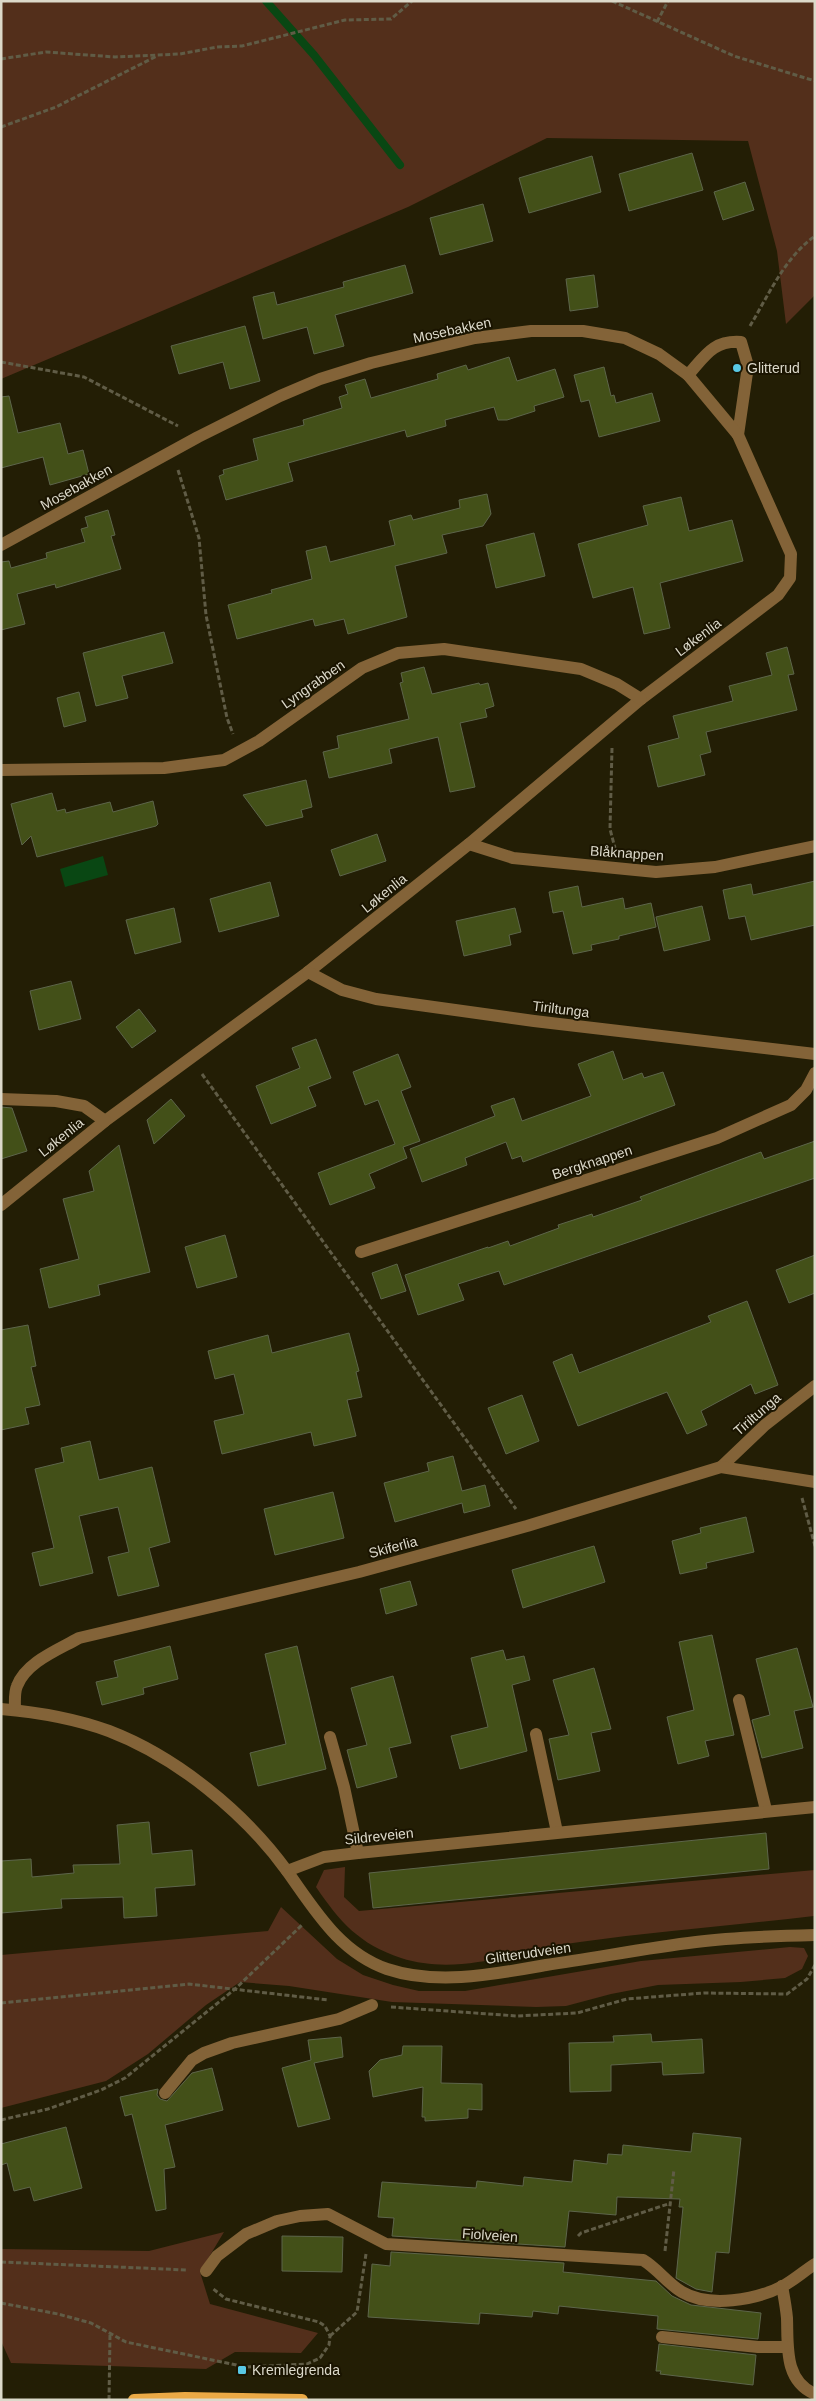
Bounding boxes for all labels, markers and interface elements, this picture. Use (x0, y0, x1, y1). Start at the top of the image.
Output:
street label: Mosebakken (412, 314, 492, 346)
place label: Glitterud (747, 360, 800, 376)
marker: Glitterud (731, 362, 743, 374)
street label: Mosebakken (37, 461, 115, 513)
street label: Løkenlia (672, 615, 724, 659)
street label: Lyngrabben (278, 656, 348, 712)
street label: Blåknappen (590, 842, 664, 864)
street label: Løkenlia (358, 870, 410, 916)
street label: Tiriltunga (532, 998, 591, 1020)
street label: Løkenlia (35, 1114, 87, 1160)
street label: Bergknappen (550, 1142, 634, 1182)
street label: Tiriltunga (730, 1389, 784, 1439)
street label: Skiferlia (367, 1533, 419, 1561)
street label: Sildreveien (344, 1824, 414, 1848)
street label: Glitterudveien (484, 1939, 572, 1967)
street label: Fiolveien (461, 2225, 519, 2245)
place label: Kremlegrenda (252, 2362, 340, 2378)
marker: Kremlegrenda (236, 2364, 248, 2376)

